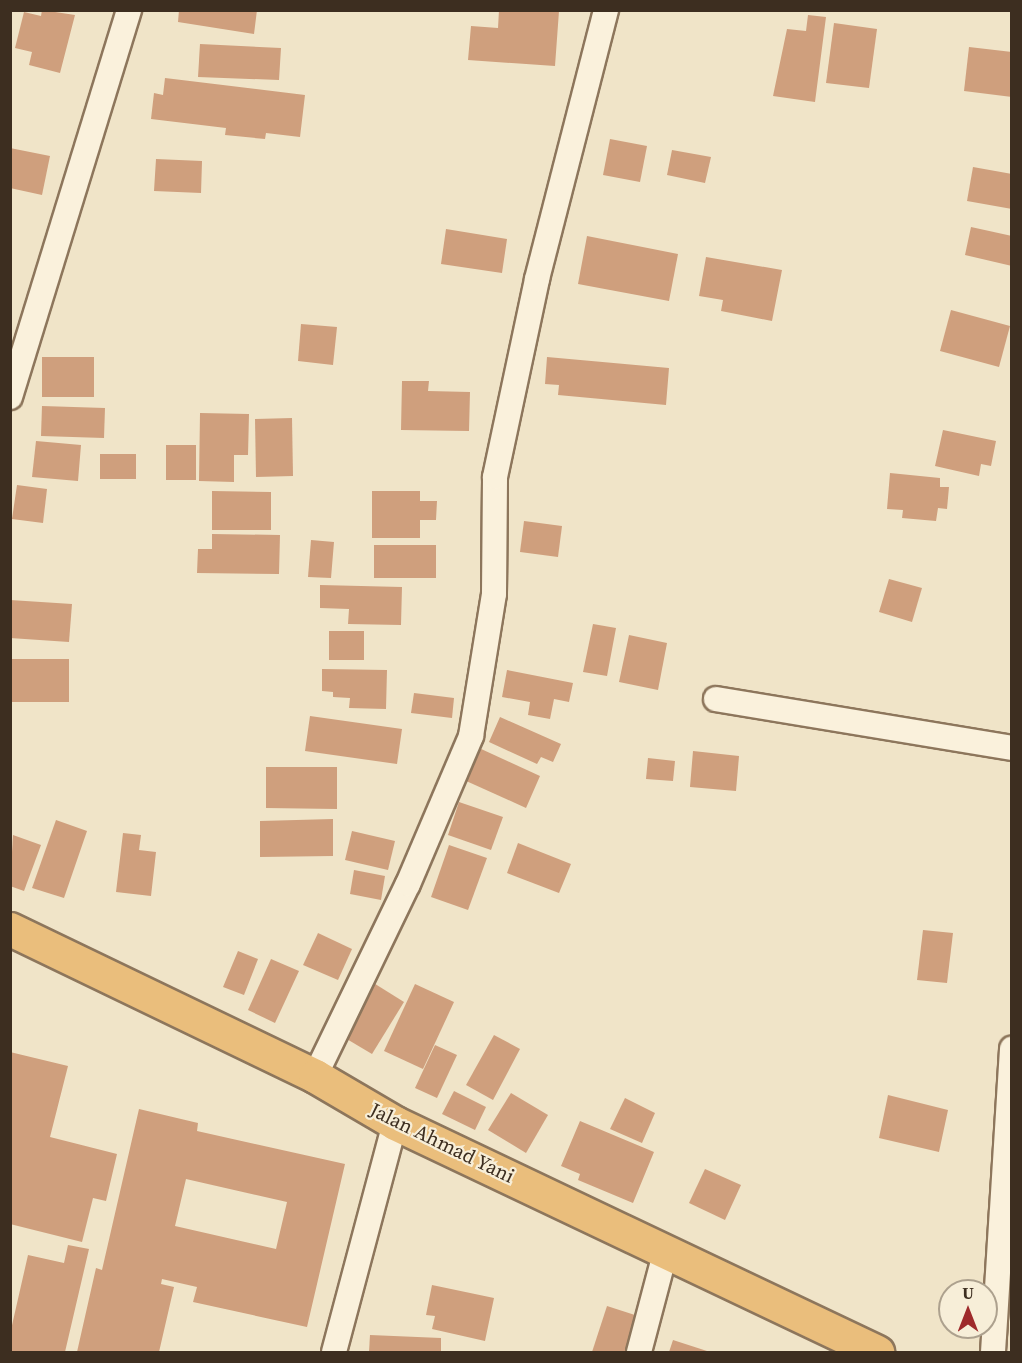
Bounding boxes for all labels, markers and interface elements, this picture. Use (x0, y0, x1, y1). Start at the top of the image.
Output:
street label: Jalan Ahmad Yani (366, 1097, 518, 1189)
north arrow (938, 1279, 998, 1339)
text: U (962, 1282, 974, 1304)

